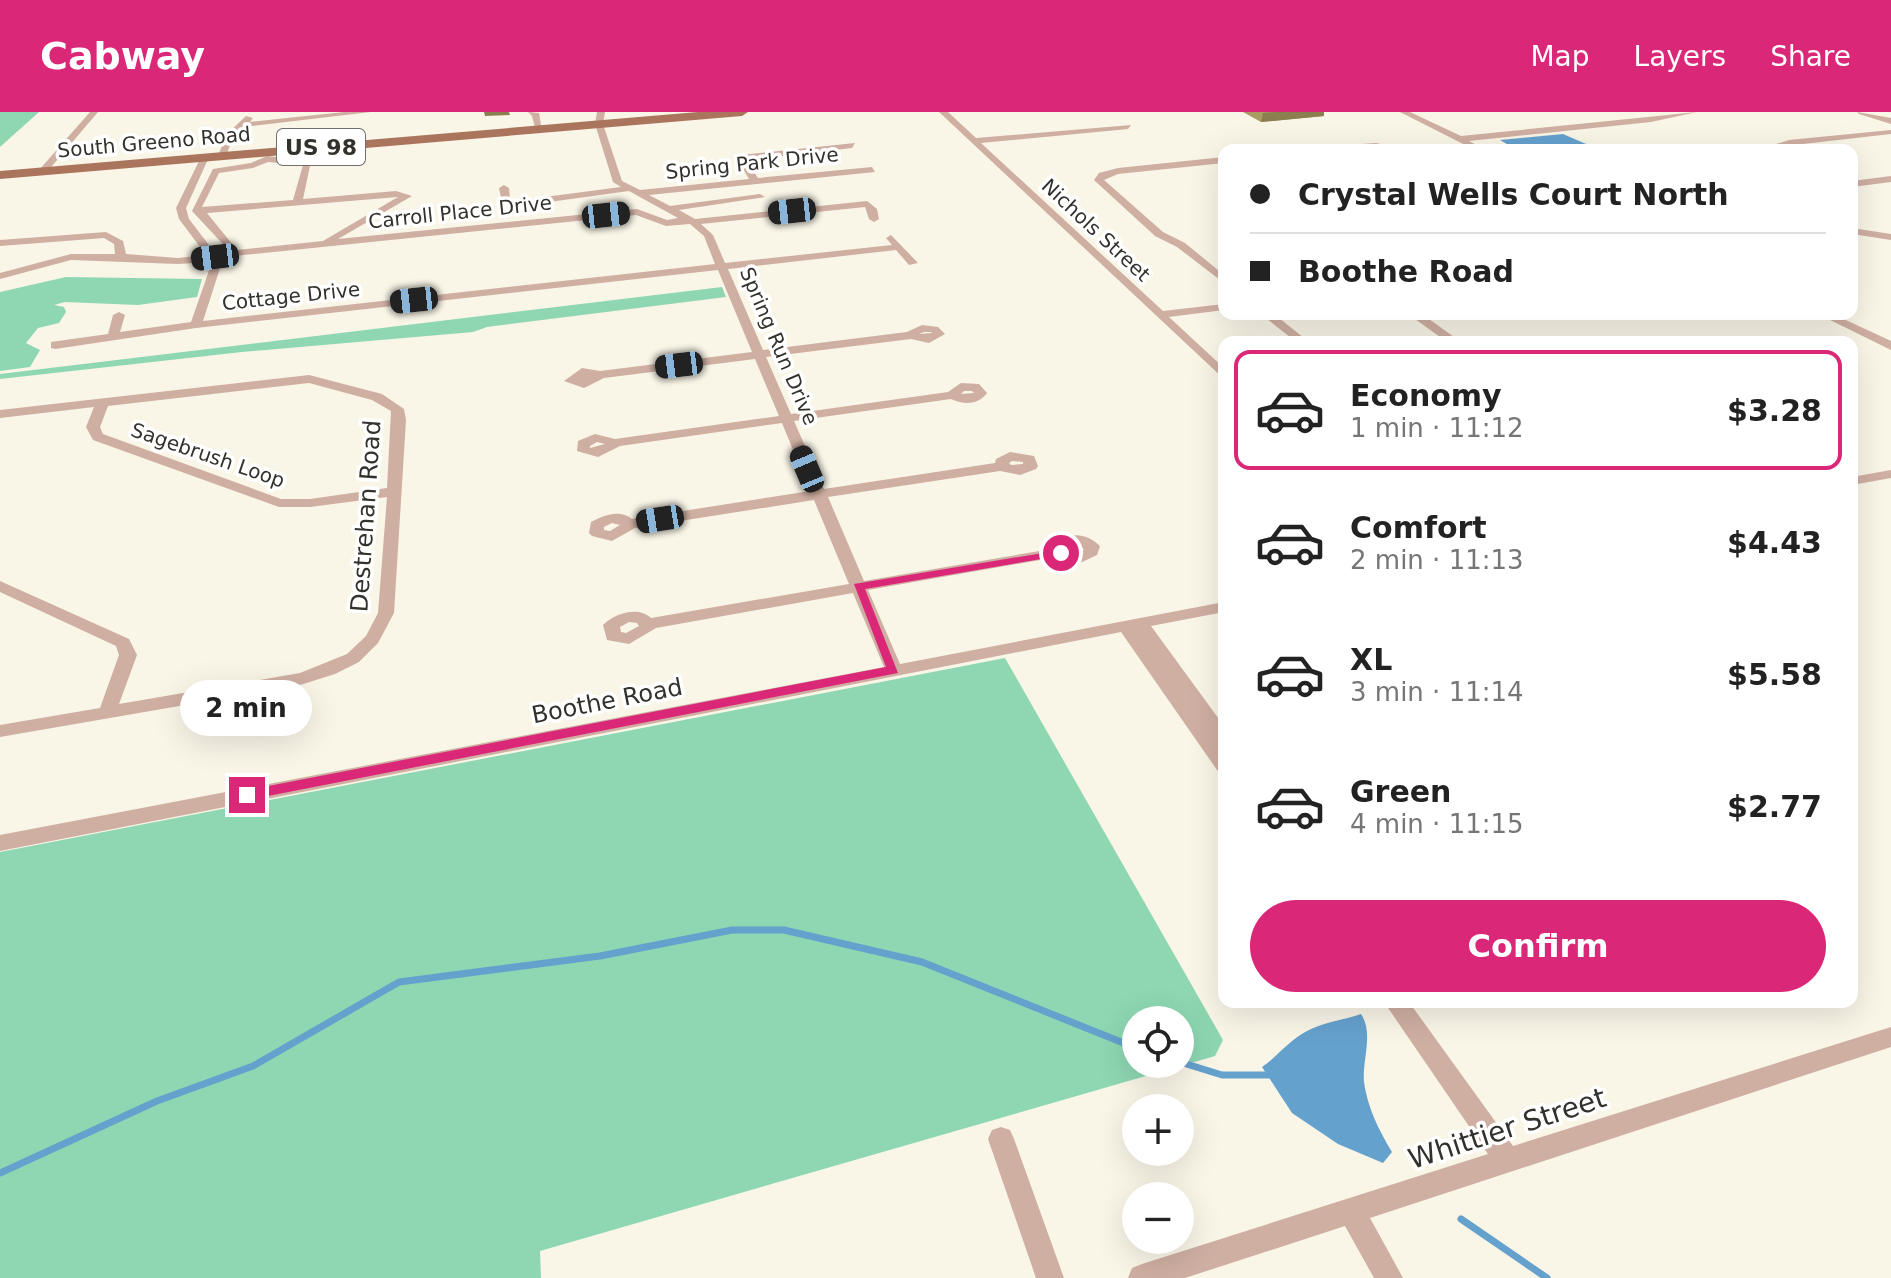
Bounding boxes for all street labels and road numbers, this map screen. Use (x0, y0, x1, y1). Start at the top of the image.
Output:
street label: South Greeno Road (56, 122, 252, 162)
road number: US 98 (277, 129, 365, 165)
street label: Spring Park Drive (664, 142, 840, 184)
street label: Nichols Street (1037, 174, 1155, 286)
street label: Carroll Place Drive (367, 190, 553, 234)
street label: Spring Run Drive (735, 264, 823, 428)
street label: Cottage Drive (221, 277, 361, 315)
street label: Sagebrush Loop (128, 417, 288, 493)
street label: Destrehan Road (345, 419, 387, 613)
street label: Boothe Road (529, 673, 685, 729)
street label: Whittier Street (1404, 1081, 1610, 1176)

